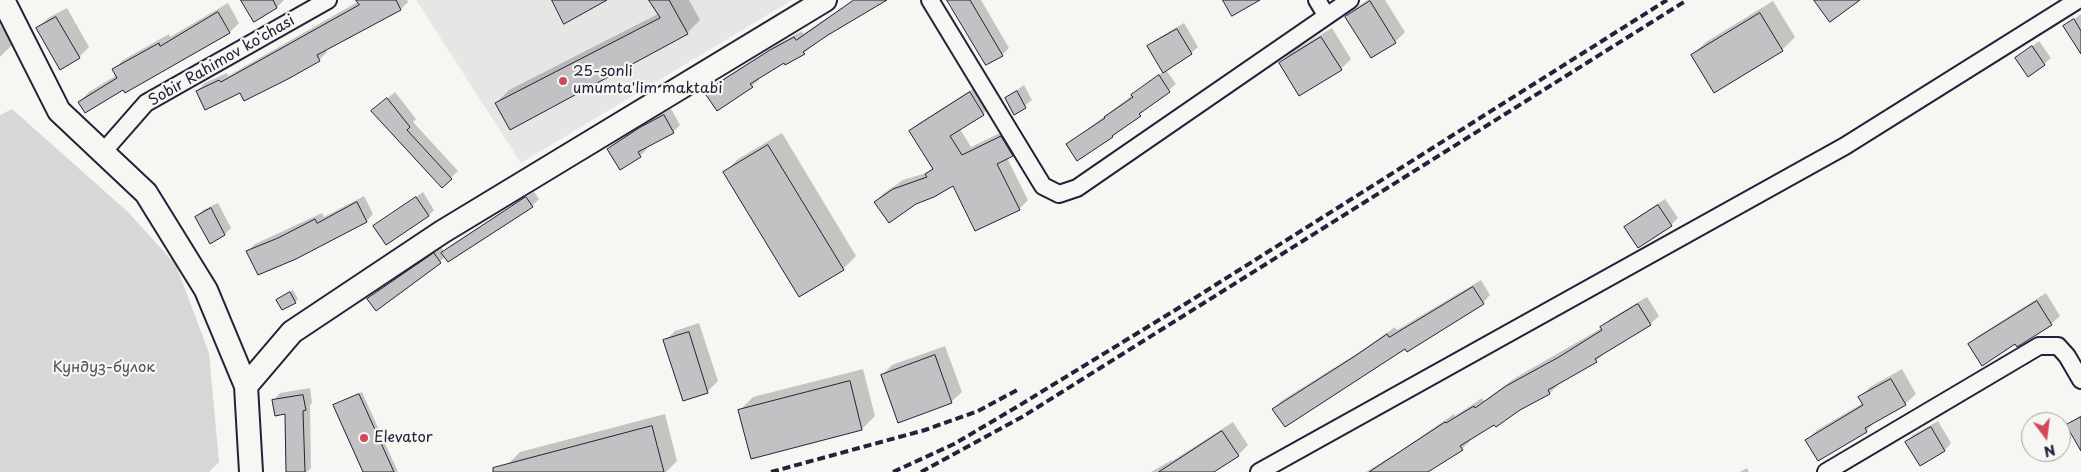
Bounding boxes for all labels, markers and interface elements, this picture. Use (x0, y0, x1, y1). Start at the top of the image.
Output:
street label: Sobir Rahimov ko'chasi (146, 12, 298, 110)
place label: 25-sonli umumta'lim maktabi (573, 63, 722, 98)
marker: 25-sonli umumta'lim maktabi (557, 75, 569, 87)
park label: Кундуз-булок (53, 359, 155, 377)
north arrow (2021, 412, 2071, 462)
place label: Elevator (374, 429, 433, 447)
marker: Elevator (358, 432, 370, 444)
text: N (2042, 439, 2058, 463)

